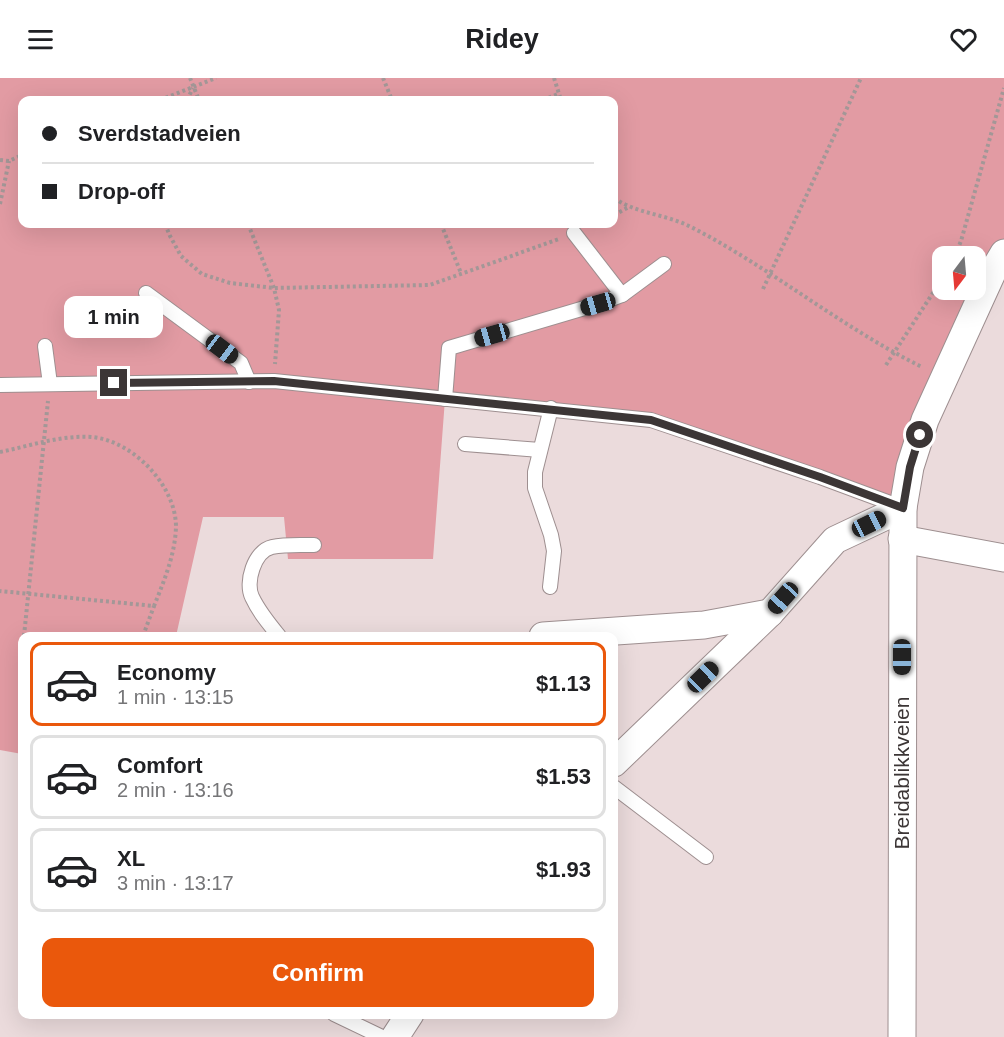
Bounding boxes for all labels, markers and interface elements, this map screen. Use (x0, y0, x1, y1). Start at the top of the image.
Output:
icon: menu (24, 23, 57, 56)
icon: heart (947, 23, 980, 56)
text: Ridey (465, 24, 539, 54)
text: Sverdstadveien (78, 121, 241, 146)
text: Drop-off (78, 179, 165, 204)
north arrow (932, 246, 986, 300)
map controls (932, 246, 986, 300)
car (578, 290, 618, 318)
callout: 1 min (64, 296, 164, 338)
text: 1 min (87, 306, 140, 328)
car (472, 321, 512, 349)
car (202, 331, 242, 367)
route end (100, 369, 127, 396)
route start (906, 421, 933, 448)
car (849, 508, 889, 540)
car (764, 579, 802, 617)
car (893, 639, 911, 675)
icon: car (45, 657, 99, 711)
car (684, 658, 722, 696)
text: Economy (117, 660, 216, 685)
text: $1.13 (536, 671, 591, 696)
text: 1 min · 13:15 (117, 686, 234, 708)
street label: Breidablikkveien (890, 697, 913, 849)
icon: car (45, 750, 99, 804)
text: Comfort (117, 753, 203, 778)
text: $1.53 (536, 764, 591, 789)
text: 2 min · 13:16 (117, 779, 234, 801)
icon: car (45, 843, 99, 897)
text: XL (117, 846, 145, 871)
text: $1.93 (536, 857, 591, 882)
text: 3 min · 13:17 (117, 872, 234, 894)
button: Confirm (42, 938, 594, 1007)

